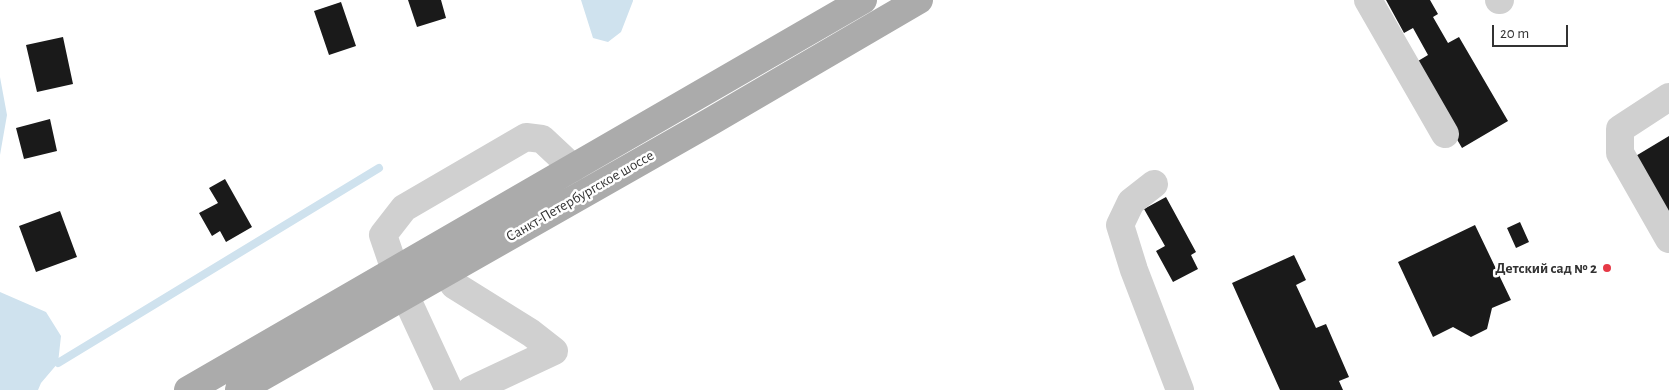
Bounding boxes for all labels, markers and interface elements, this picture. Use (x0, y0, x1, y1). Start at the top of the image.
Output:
scale bar (1494, 15, 1570, 47)
text: 20 m (1500, 26, 1529, 41)
street label: Санкт-Петербургское шоссе (503, 146, 657, 246)
place label: Детский сад № 2 (1495, 259, 1597, 277)
marker: Детский сад № 2 (1601, 262, 1613, 274)

